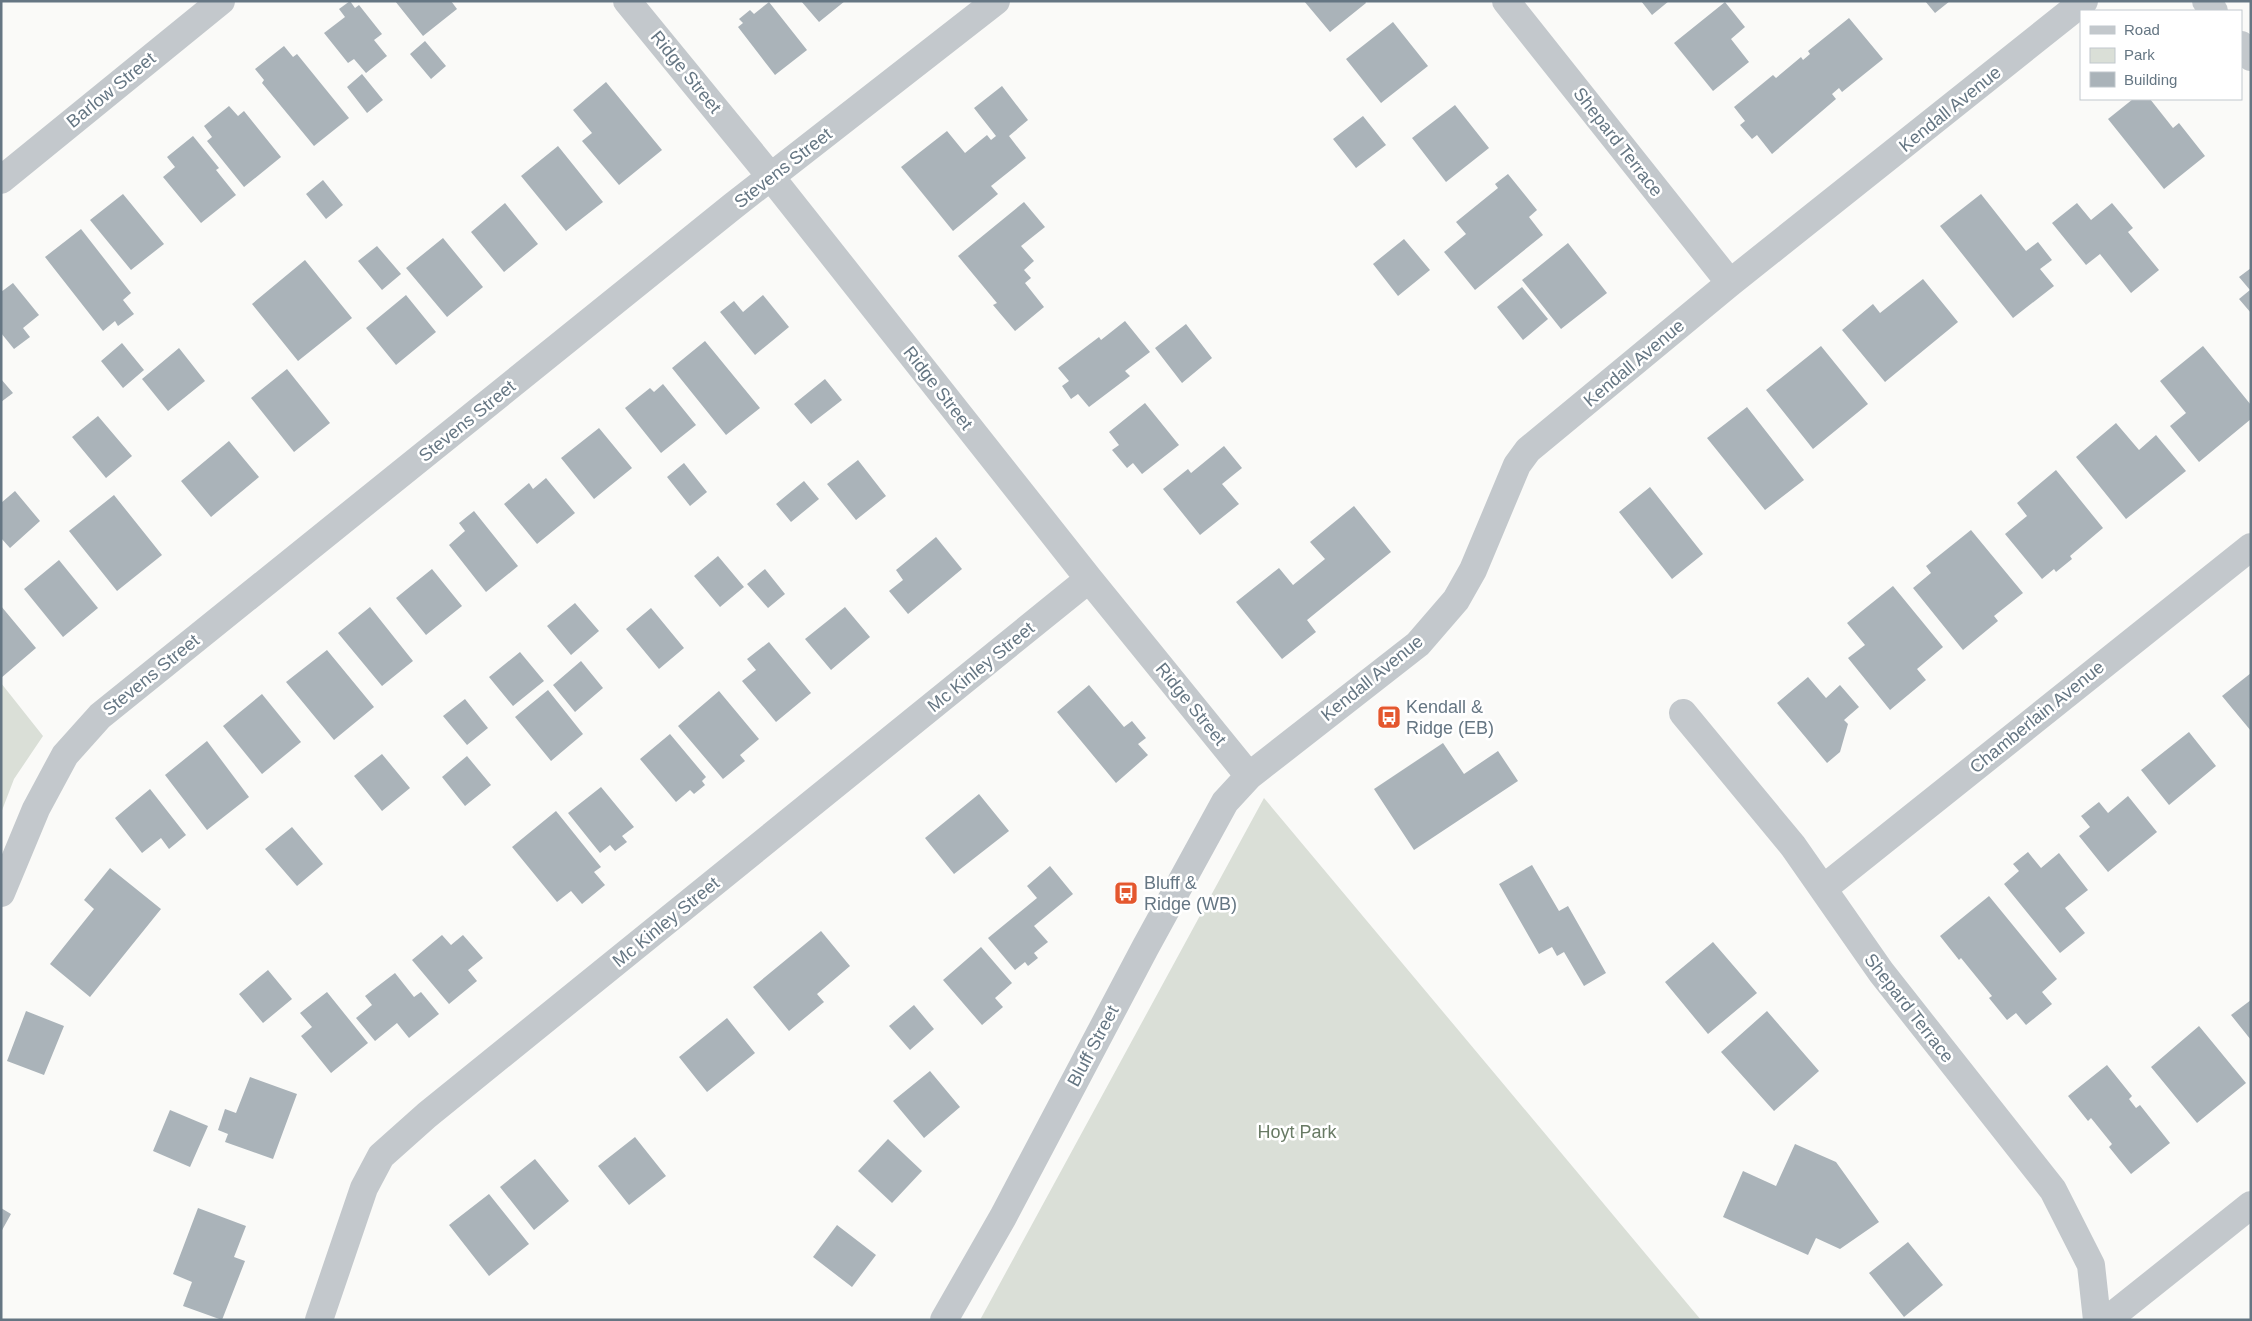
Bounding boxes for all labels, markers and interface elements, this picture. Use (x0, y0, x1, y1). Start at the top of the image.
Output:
legend (2080, 10, 2242, 100)
text: Road (2124, 21, 2160, 38)
street label: Ridge Street (647, 27, 725, 117)
text: Park (2124, 46, 2155, 63)
street label: Barlow Street (63, 48, 159, 132)
street label: Kendall Avenue (1895, 62, 2005, 156)
text: Building (2124, 71, 2177, 88)
street label: Shepard Terrace (1569, 84, 1667, 200)
street label: Stevens Street (730, 124, 836, 212)
street label: Kendall Avenue (1580, 315, 1688, 411)
street label: Ridge Street (899, 342, 977, 434)
street label: Stevens Street (415, 376, 519, 466)
street label: Mc Kinley Street (924, 618, 1038, 716)
street label: Stevens Street (99, 630, 203, 720)
street label: Kendall Avenue (1317, 631, 1427, 725)
street label: Chamberlain Avenue (1966, 657, 2108, 777)
street label: Ridge Street (1152, 659, 1230, 749)
place label: Kendall & Ridge (EB) (1406, 697, 1494, 738)
bus stop icon: Kendall & Ridge (EB) (1376, 704, 1402, 730)
street label: Mc Kinley Street (609, 873, 723, 971)
place label: Bluff & Ridge (WB) (1144, 873, 1237, 914)
bus stop icon: Bluff & Ridge (WB) (1113, 880, 1139, 906)
street label: Shepard Terrace (1860, 950, 1958, 1066)
street label: Bluff Street (1063, 1002, 1123, 1090)
park label: Hoyt Park (1257, 1122, 1338, 1142)

